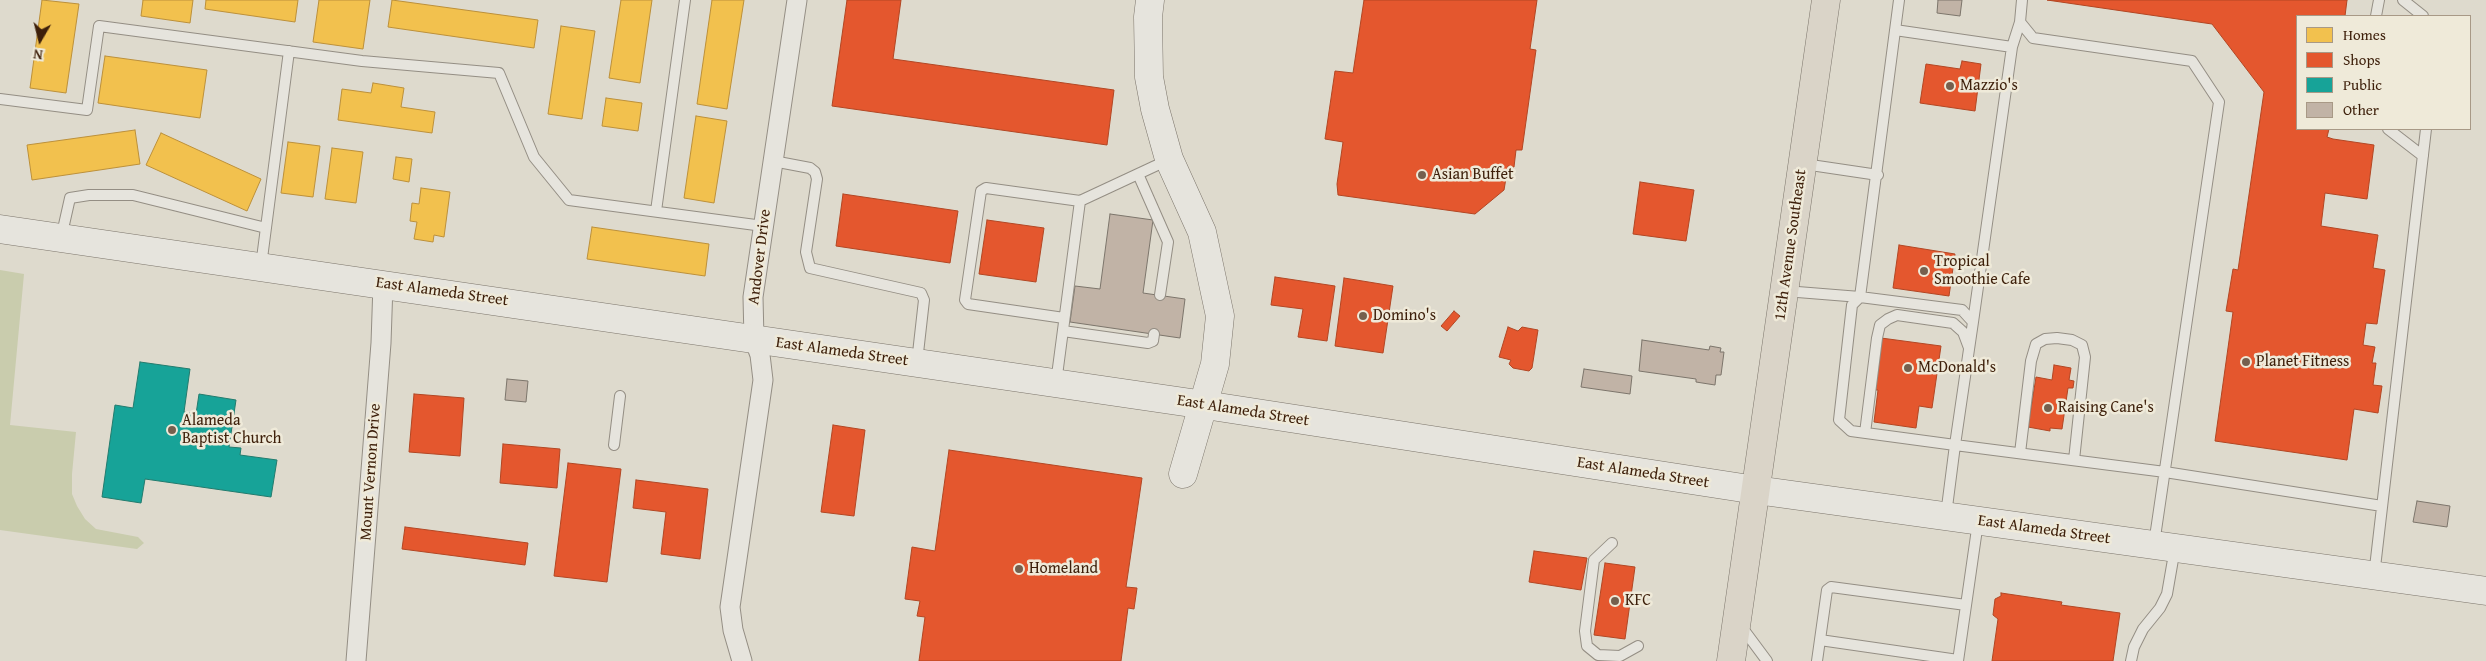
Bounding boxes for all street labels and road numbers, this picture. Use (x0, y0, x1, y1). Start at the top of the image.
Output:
street label: 12th Avenue Southeast (1771, 168, 1811, 322)
street label: Andover Drive (745, 208, 775, 306)
street label: East Alameda Street (375, 273, 509, 311)
street label: East Alameda Street (775, 333, 909, 371)
street label: East Alameda Street (1176, 391, 1310, 431)
street label: Mount Vernon Drive (357, 403, 385, 541)
street label: East Alameda Street (1576, 453, 1710, 493)
street label: East Alameda Street (1977, 511, 2111, 549)

